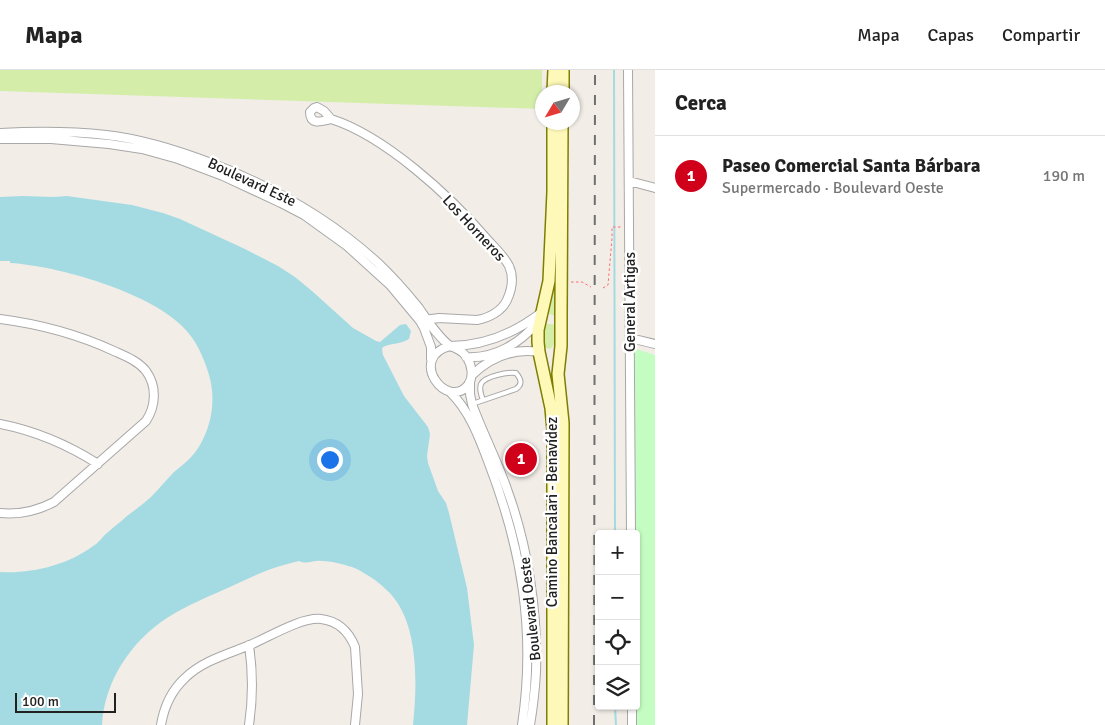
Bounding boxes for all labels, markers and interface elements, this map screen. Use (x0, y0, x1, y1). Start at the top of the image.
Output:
text: Mapa (25, 20, 83, 50)
text: Mapa (857, 24, 900, 46)
text: Capas (928, 24, 974, 46)
text: Compartir (1002, 24, 1080, 46)
north arrow (535, 85, 580, 130)
text: Cerca (675, 90, 727, 116)
street label: Boulevard Este (205, 154, 299, 210)
text: Paseo Comercial Santa Bárbara (722, 154, 980, 178)
text: 1 (687, 166, 695, 186)
text: 190 m (1043, 166, 1085, 186)
text: Supermercado · Boulevard Oeste (722, 178, 944, 198)
street label: Los Horneros (439, 191, 509, 265)
street label: General Artigas (621, 252, 639, 352)
street label: Camino Bancalari - Benavídez (543, 417, 561, 607)
pin: 1 (505, 440, 537, 478)
your location (317, 447, 343, 473)
map controls (595, 530, 640, 710)
button: + (595, 530, 640, 575)
street label: Boulevard Oeste (516, 556, 544, 662)
button: − (595, 575, 640, 620)
button: locate (595, 620, 640, 665)
button: layers (595, 665, 640, 710)
scale bar (15, 690, 116, 713)
text: 100 m (22, 693, 59, 710)

